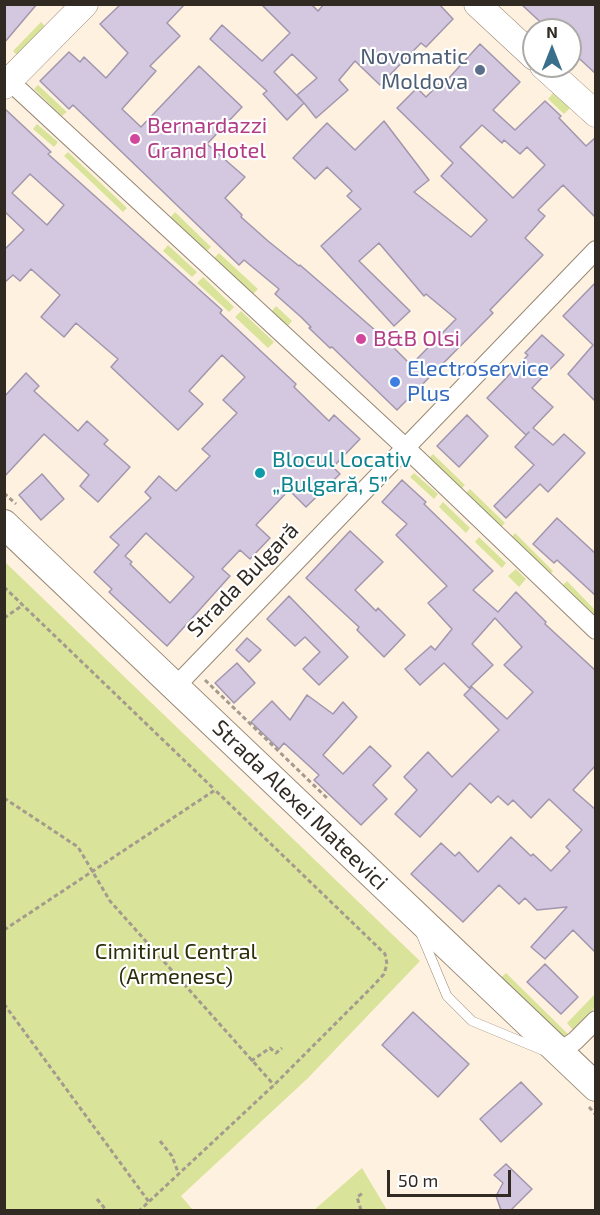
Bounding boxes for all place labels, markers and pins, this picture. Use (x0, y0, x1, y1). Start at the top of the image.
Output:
place label: Novomatic Moldova (360, 44, 468, 96)
marker: Novomatic Moldova (473, 63, 487, 77)
place label: Bernardazzi Grand Hotel (147, 113, 267, 164)
marker: Bernardazzi Grand Hotel (128, 132, 142, 146)
place label: B&B Olsi (373, 326, 460, 352)
marker: B&B Olsi (354, 332, 368, 346)
place label: Electroservice Plus (407, 356, 549, 408)
marker: Electroservice Plus (388, 375, 402, 389)
place label: Blocul Locativ „Bulgară, 5” (272, 447, 412, 499)
marker: Blocul Locativ „Bulgară, 5” (253, 466, 267, 480)

